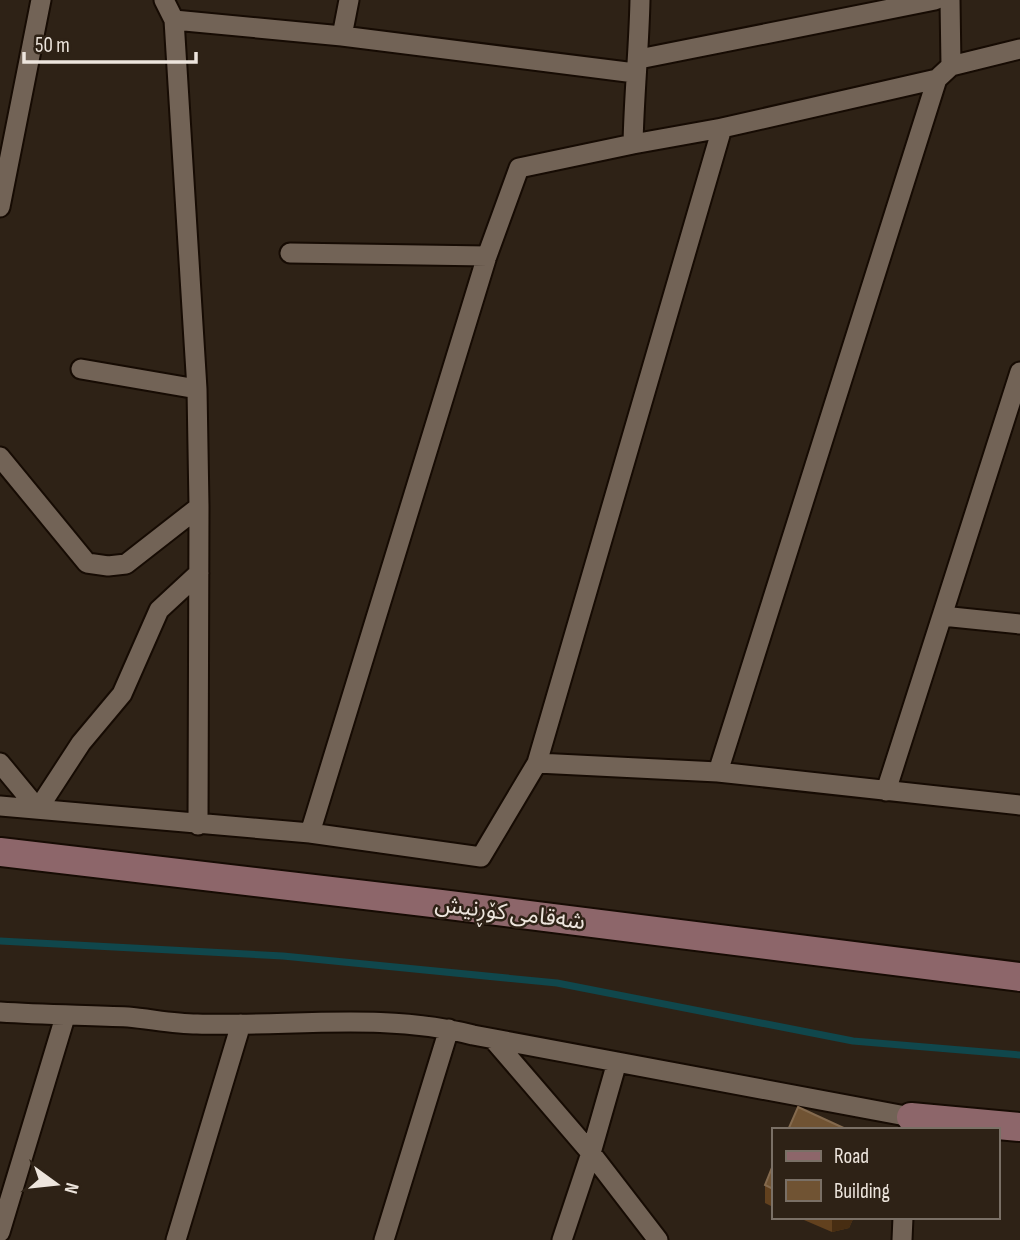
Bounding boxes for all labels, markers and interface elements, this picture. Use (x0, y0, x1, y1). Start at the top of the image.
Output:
scale bar (24, 21, 196, 65)
text: 50 m (35, 33, 70, 58)
street label: شەقامی کۆڕنیش (433, 890, 587, 940)
legend (772, 1128, 999, 1219)
text: Road (834, 1144, 869, 1169)
north arrow (21, 1149, 91, 1219)
text: Building (834, 1179, 890, 1204)
text: N (59, 1180, 83, 1196)

